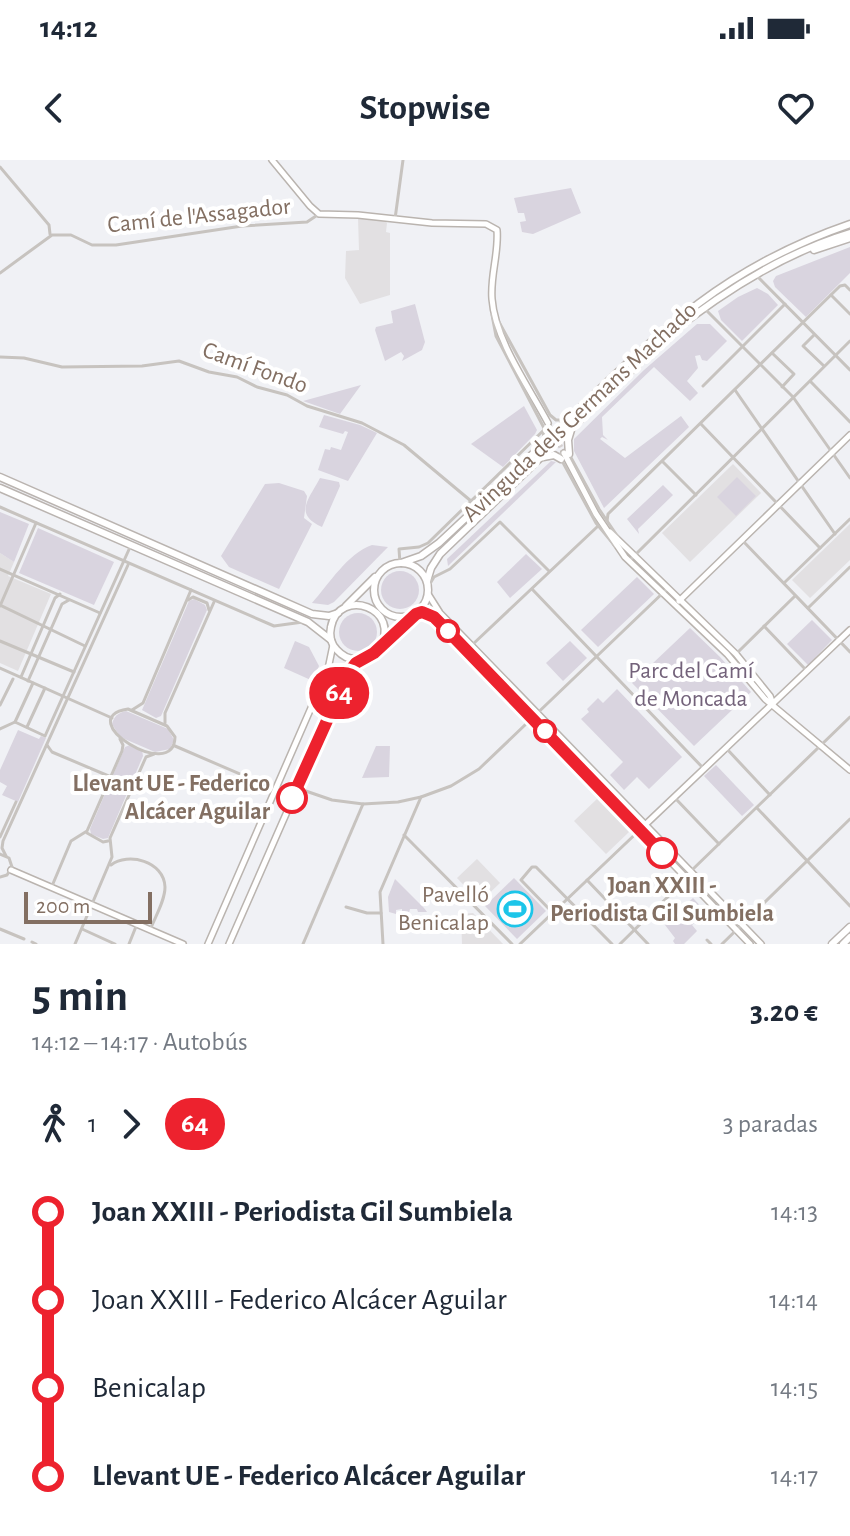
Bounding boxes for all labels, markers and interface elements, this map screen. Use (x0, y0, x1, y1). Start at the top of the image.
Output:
text: 14:12 (40, 13, 98, 43)
icon: back (32, 86, 76, 130)
icon: heart (774, 86, 818, 130)
text: Stopwise (359, 90, 491, 126)
street label: Camí de l'Assagador (106, 194, 292, 238)
street label: Avinguda dels Germans Machado (458, 297, 702, 527)
street label: Camí Fondo (199, 338, 311, 398)
unlabelled marker (437, 620, 459, 642)
park label: Parc del Camí de Moncada (628, 659, 754, 711)
line badge: 64 (303, 667, 375, 719)
text: 64 (325, 679, 353, 707)
unlabelled marker (534, 720, 556, 742)
place label: Llevant UE - Federico Alcácer Aguilar (72, 772, 271, 824)
marker: Llevant UE - Federico Alcácer Aguilar (277, 783, 307, 813)
marker: Joan XXIII - Periodista Gil Sumbiela (647, 838, 677, 868)
place label: Joan XXIII - Periodista Gil Sumbiela (550, 874, 774, 926)
place label: Pavelló Benicalap (398, 883, 489, 935)
scale bar (24, 888, 152, 924)
sports icon: Pavelló Benicalap (496, 890, 534, 928)
text: 200 m (36, 895, 90, 917)
text: 5 min (32, 975, 128, 1019)
text: 3.20 € (750, 997, 818, 1027)
text: 14:12 – 14:17 · Autobús (32, 1029, 248, 1055)
icon: walk (32, 1102, 76, 1146)
icon: forward (109, 1102, 153, 1146)
text: 64 (181, 1110, 209, 1138)
text: 1 (88, 1111, 97, 1137)
text: 3 paradas (723, 1111, 818, 1137)
text: Joan XXIII - Periodista Gil Sumbiela (92, 1197, 513, 1227)
text: 14:13 (771, 1199, 818, 1225)
text: Joan XXIII - Federico Alcácer Aguilar (92, 1285, 507, 1315)
text: 14:14 (769, 1287, 818, 1313)
text: Benicalap (92, 1373, 206, 1403)
text: 14:15 (771, 1375, 818, 1401)
text: Llevant UE - Federico Alcácer Aguilar (92, 1461, 525, 1491)
text: 14:17 (771, 1463, 818, 1489)

